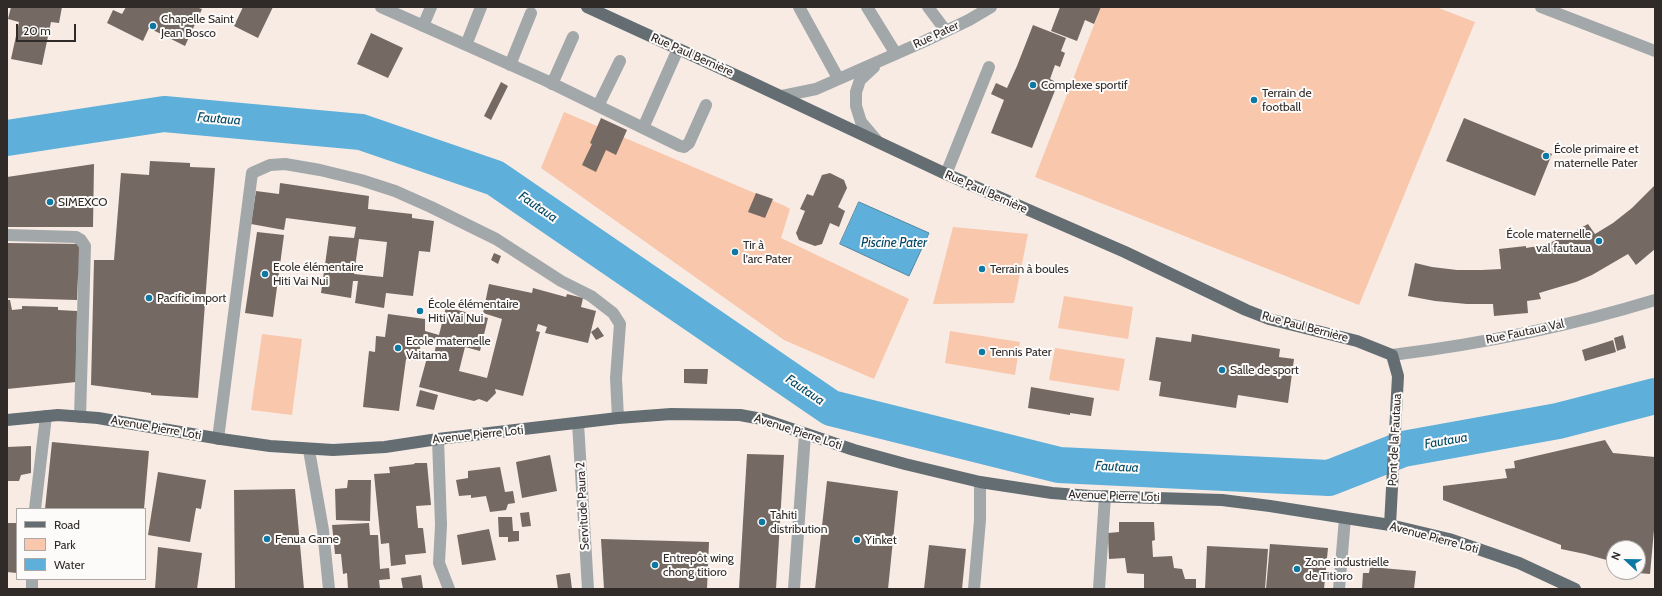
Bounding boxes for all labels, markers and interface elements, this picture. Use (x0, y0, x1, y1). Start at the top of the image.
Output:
place label: Chapelle Saint Jean Bosco (161, 12, 234, 40)
scale bar (18, 16, 78, 42)
street label: Rue Pater (911, 18, 961, 52)
marker: Chapelle Saint Jean Bosco (148, 21, 158, 31)
text: 20 m (23, 23, 51, 38)
street label: Rue Paul Bernière (649, 30, 735, 80)
place label: Complexe sportif (1041, 78, 1128, 92)
marker: Complexe sportif (1028, 80, 1038, 90)
place label: Terrain de football (1262, 86, 1312, 114)
marker: Terrain de football (1249, 95, 1259, 105)
water label: Fautaua (197, 109, 241, 129)
place label: École primaire et maternelle Pater (1554, 142, 1639, 170)
marker: École primaire et maternelle Pater (1541, 151, 1551, 161)
street label: Rue Paul Bernière (943, 167, 1029, 217)
water label: Fautaua (516, 188, 560, 226)
place label: SIMEXCO (58, 195, 108, 209)
marker: SIMEXCO (45, 197, 55, 207)
place label: École maternelle val fautaua (1506, 227, 1591, 255)
water label: Piscine Pater (861, 235, 927, 251)
marker: École maternelle val fautaua (1594, 236, 1604, 246)
place label: Tir à l'arc Pater (743, 238, 791, 266)
marker: Tir à l'arc Pater (730, 247, 740, 257)
place label: Ecole élémentaire Hiti Vai Nui (273, 260, 364, 288)
place label: Terrain à boules (990, 262, 1069, 276)
marker: Terrain à boules (977, 264, 987, 274)
marker: Ecole élémentaire Hiti Vai Nui (260, 269, 270, 279)
place label: Pacific import (157, 291, 226, 305)
marker: Pacific import (144, 293, 154, 303)
place label: École élémentaire Hiti Vai Nui (428, 297, 519, 325)
marker: École élémentaire Hiti Vai Nui (415, 306, 425, 316)
street label: Rue Paul Bernière (1260, 309, 1350, 345)
street label: Rue Fautaua Val (1484, 317, 1566, 347)
place label: Ecole maternelle Vaitama (406, 334, 491, 362)
marker: Ecole maternelle Vaitama (393, 343, 403, 353)
place label: Tennis Pater (990, 345, 1051, 359)
marker: Tennis Pater (977, 347, 987, 357)
place label: Salle de sport (1230, 363, 1299, 377)
marker: Salle de sport (1217, 365, 1227, 375)
water label: Fautaua (783, 371, 827, 409)
street label: Pont de la Fautaua (1385, 393, 1405, 487)
street label: Avenue Pierre Loti (752, 411, 844, 453)
street label: Avenue Pierre Loti (110, 413, 202, 443)
street label: Avenue Pierre Loti (432, 423, 524, 447)
water label: Fautaua (1423, 430, 1469, 452)
water label: Fautaua (1095, 458, 1139, 476)
street label: Servitude Paura 2 (573, 461, 593, 551)
street label: Avenue Pierre Loti (1068, 487, 1160, 505)
legend (16, 508, 146, 580)
place label: Tahiti distribution (770, 508, 827, 536)
text: Road (54, 517, 80, 532)
marker: Tahiti distribution (757, 517, 767, 527)
street label: Avenue Pierre Loti (1388, 519, 1480, 557)
place label: Fenua Game (275, 532, 339, 546)
place label: Yinket (865, 533, 897, 547)
marker: Fenua Game (262, 534, 272, 544)
marker: Yinket (852, 535, 862, 545)
text: Park (54, 537, 76, 552)
north arrow (1606, 540, 1646, 580)
text: N (1608, 550, 1624, 562)
place label: Entrepôt wing chong titioro (663, 551, 734, 579)
place label: Zone industrielle de Titioro (1305, 555, 1389, 583)
text: Water (54, 557, 84, 572)
marker: Entrepôt wing chong titioro (650, 560, 660, 570)
marker: Zone industrielle de Titioro (1292, 564, 1302, 574)

